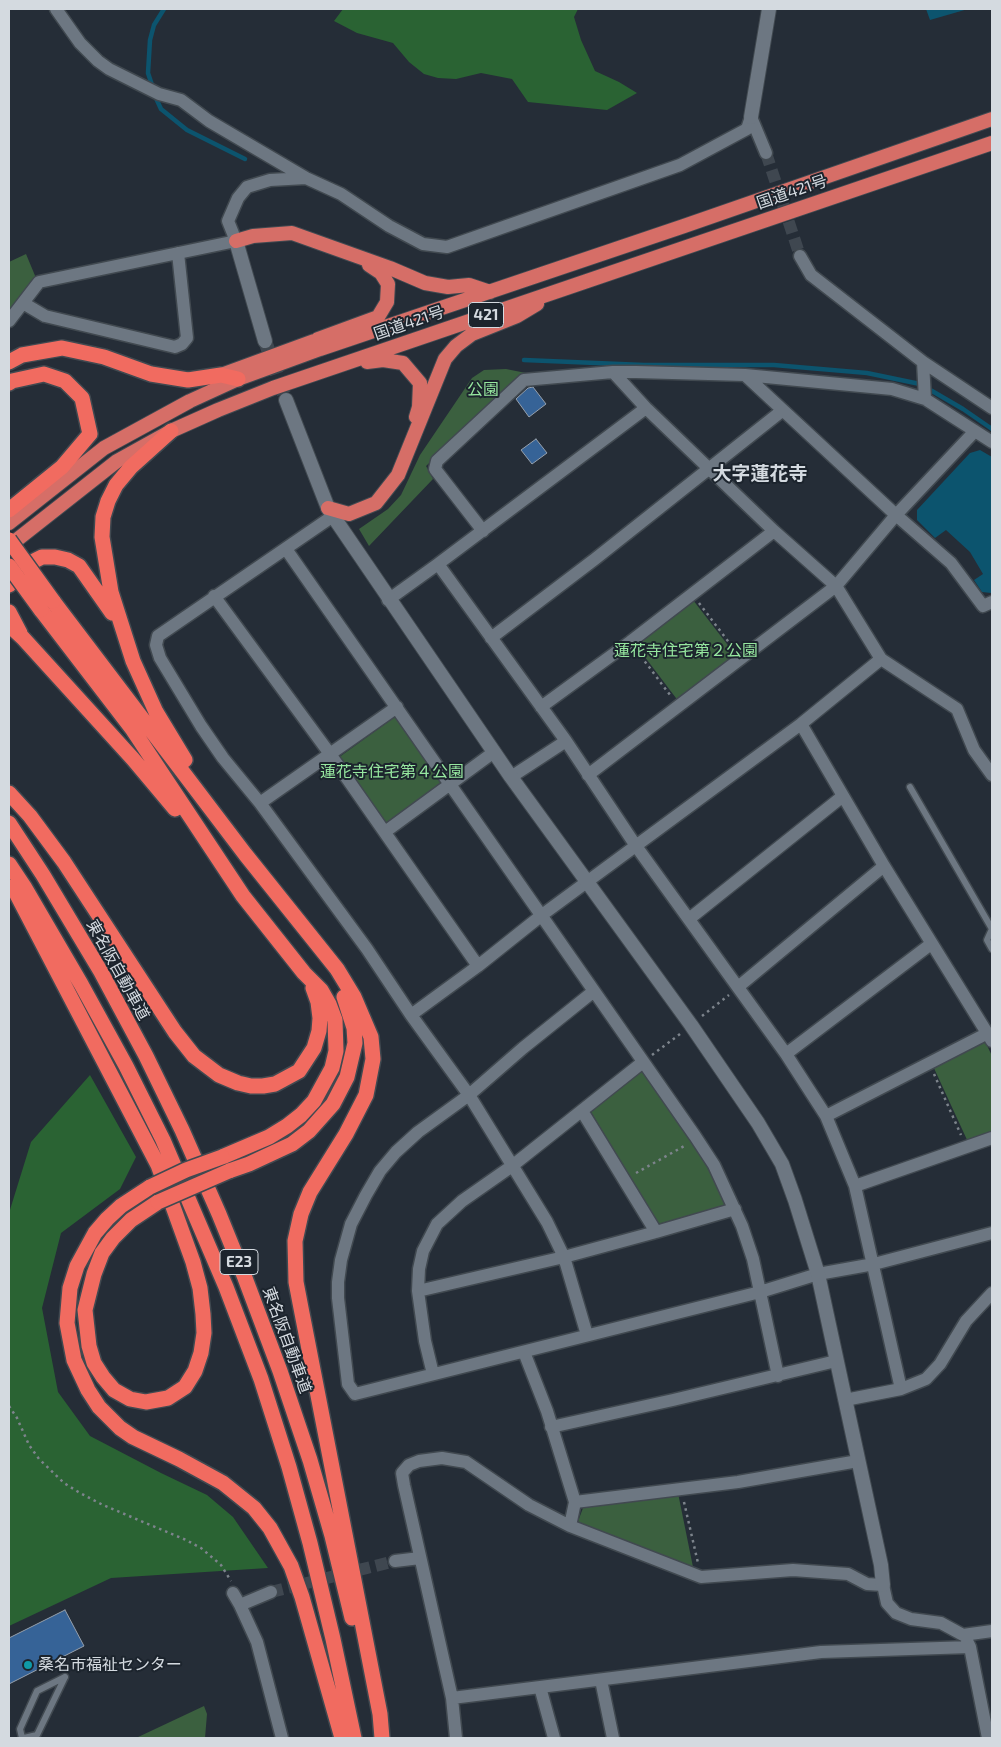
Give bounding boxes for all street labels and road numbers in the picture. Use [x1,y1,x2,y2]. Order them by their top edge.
street label: 国道421号 [754,171,830,213]
street label: 国道421号 [371,302,447,344]
road number: 421 [468,302,504,328]
street label: 東名阪自動車道 [82,916,154,1024]
road number: E23 [220,1250,258,1274]
street label: 東名阪自動車道 [259,1284,315,1396]

